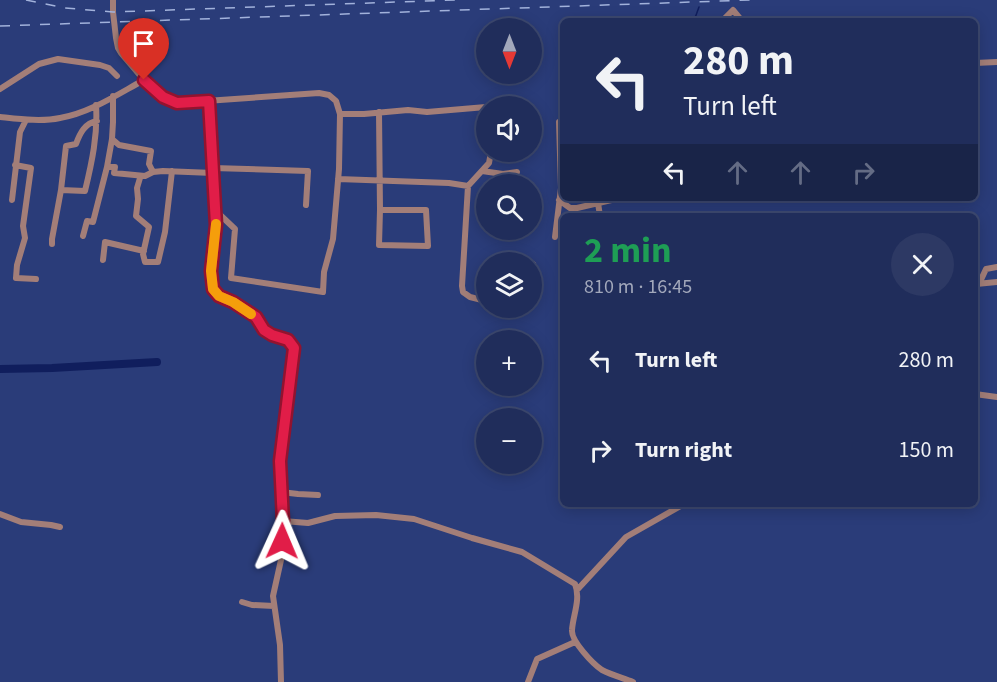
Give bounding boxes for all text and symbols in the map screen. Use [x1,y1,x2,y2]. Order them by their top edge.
pin [118,18,169,80]
north arrow [476,18,542,84]
map controls [476,18,542,474]
icon: arrive [127,27,160,60]
text: 280 m [683,31,794,91]
icon: left [584,42,662,120]
text: Turn left [683,87,777,126]
button: sound [476,96,542,162]
icon: left [658,156,691,189]
icon: ahead [721,156,754,189]
icon: ahead [784,156,817,189]
icon: right [847,156,880,189]
button: search [476,174,542,240]
text: 2 min [584,225,672,276]
button: close [891,233,954,296]
button: layers [476,252,542,318]
text: 810 m · 16:45 [584,273,692,301]
button: + [476,330,542,396]
icon: left [584,344,617,377]
text: Turn left [635,344,717,376]
text: 280 m [899,344,954,376]
button: − [476,408,542,474]
icon: right [584,434,617,467]
text: Turn right [635,434,732,466]
text: 150 m [899,434,954,466]
position arrow [250,509,314,573]

